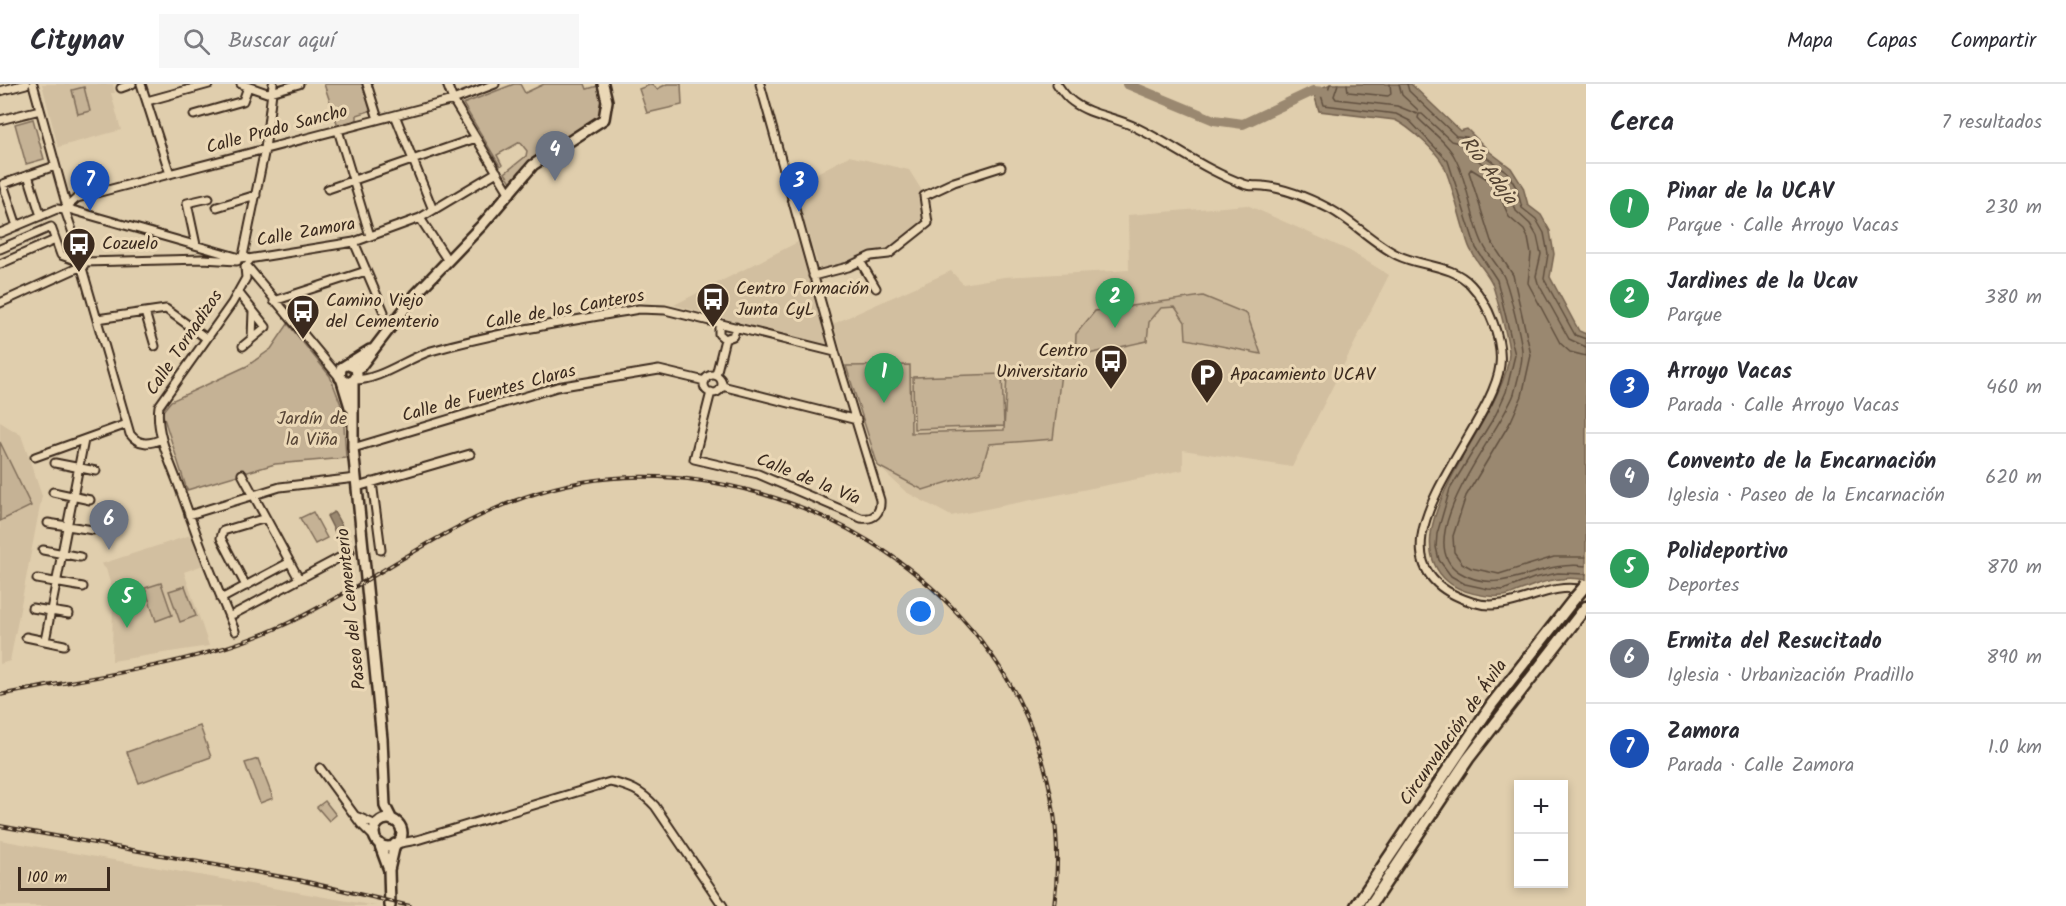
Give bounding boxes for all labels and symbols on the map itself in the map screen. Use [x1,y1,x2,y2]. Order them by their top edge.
street label: Calle Prado Sancho [203,97,351,163]
water label: Río Adaja [1451,130,1526,214]
pin: 4 [536,132,574,181]
pin: 7 [70,162,110,211]
pin: 3 [780,162,818,212]
street label: Calle Zamora [254,210,358,256]
bus stop icon: Cozuelo [61,226,97,273]
place label: Cozuelo [102,230,158,259]
place label: Centro Formación Junta CyL [736,275,869,325]
pin: 2 [1096,278,1134,328]
bus stop icon: Centro Formación Junta CyL [695,281,731,328]
street label: Calle de los Canteros [483,282,647,338]
street label: Calle Tornadizos [139,284,231,402]
place label: Camino Viejo del Cementerio [326,287,439,337]
bus stop icon: Camino Viejo del Cementerio [285,293,321,340]
place label: Centro Universitario [996,337,1088,387]
bus stop icon: Centro Universitario [1093,343,1129,390]
pin: 1 [864,354,904,403]
street label: Calle de Fuentes Claras [399,357,580,431]
parking icon: Apacamiento UCAV [1189,357,1225,404]
place label: Apacamiento UCAV [1230,361,1377,390]
park label: Jardín de la Viña [277,405,347,455]
street label: Calle de la Vía [752,446,864,514]
pin: 6 [90,500,128,550]
street label: Paseo del Cementerio [329,527,375,691]
pin: 5 [108,578,146,628]
your location [906,597,935,626]
street label: Circunvalación de Ávila [1392,654,1516,812]
scale bar [18,864,110,892]

